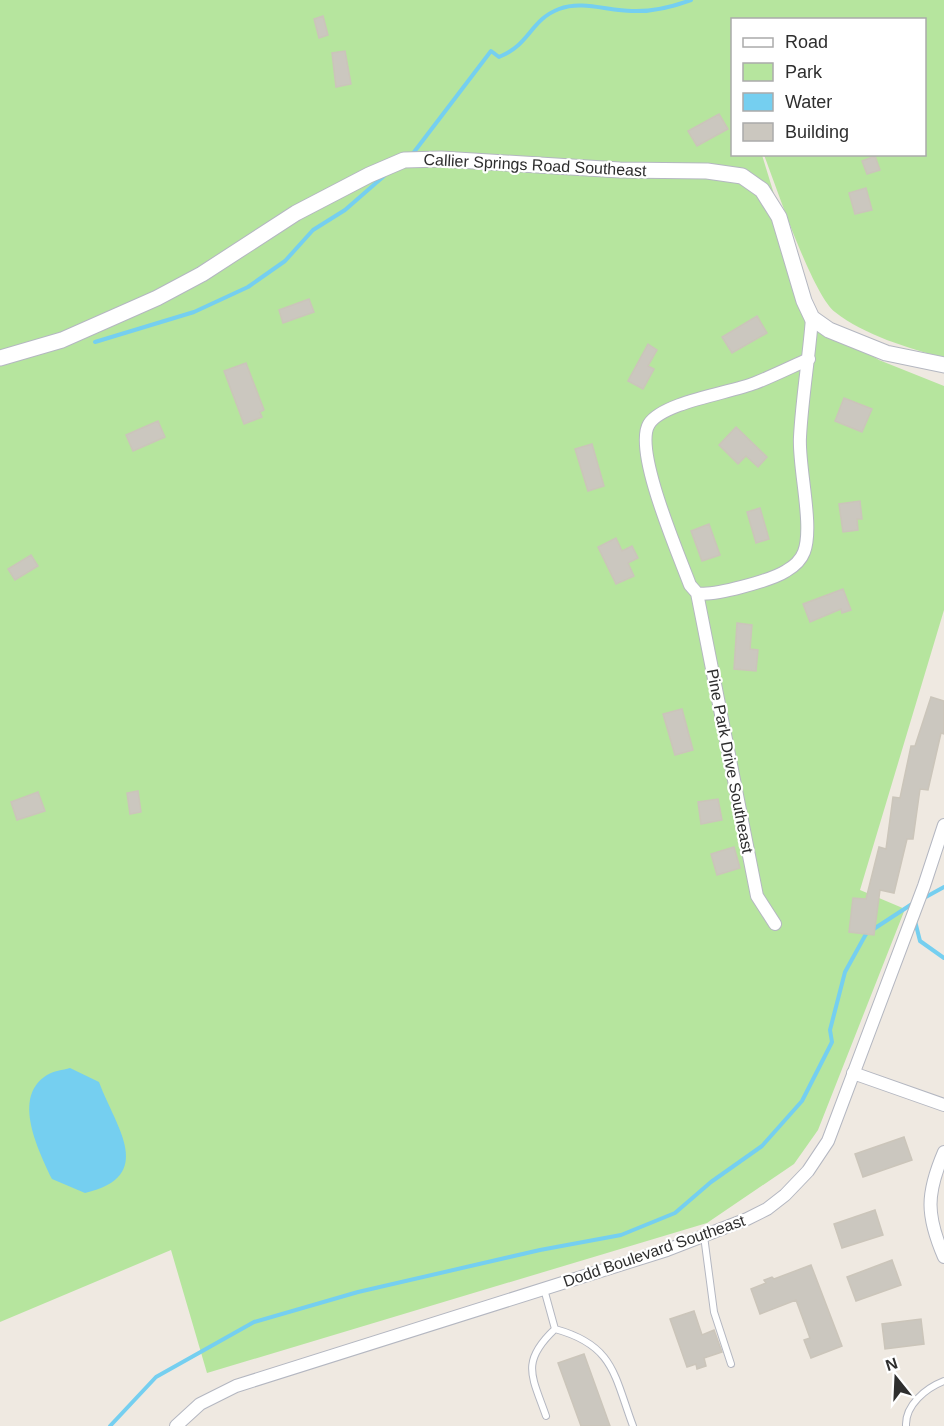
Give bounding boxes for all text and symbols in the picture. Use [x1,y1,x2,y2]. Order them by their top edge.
legend [731,18,926,156]
text: Road [785,32,828,52]
text: Park [785,62,823,82]
text: Water [785,92,832,112]
text: Building [785,122,849,142]
street label: Callier Springs Road Southeast [423,151,647,179]
street label: Pine Park Drive Southeast [704,667,756,855]
street label: Dodd Boulevard Southeast [561,1212,748,1290]
north arrow [866,1348,926,1408]
text: N [883,1354,900,1374]

